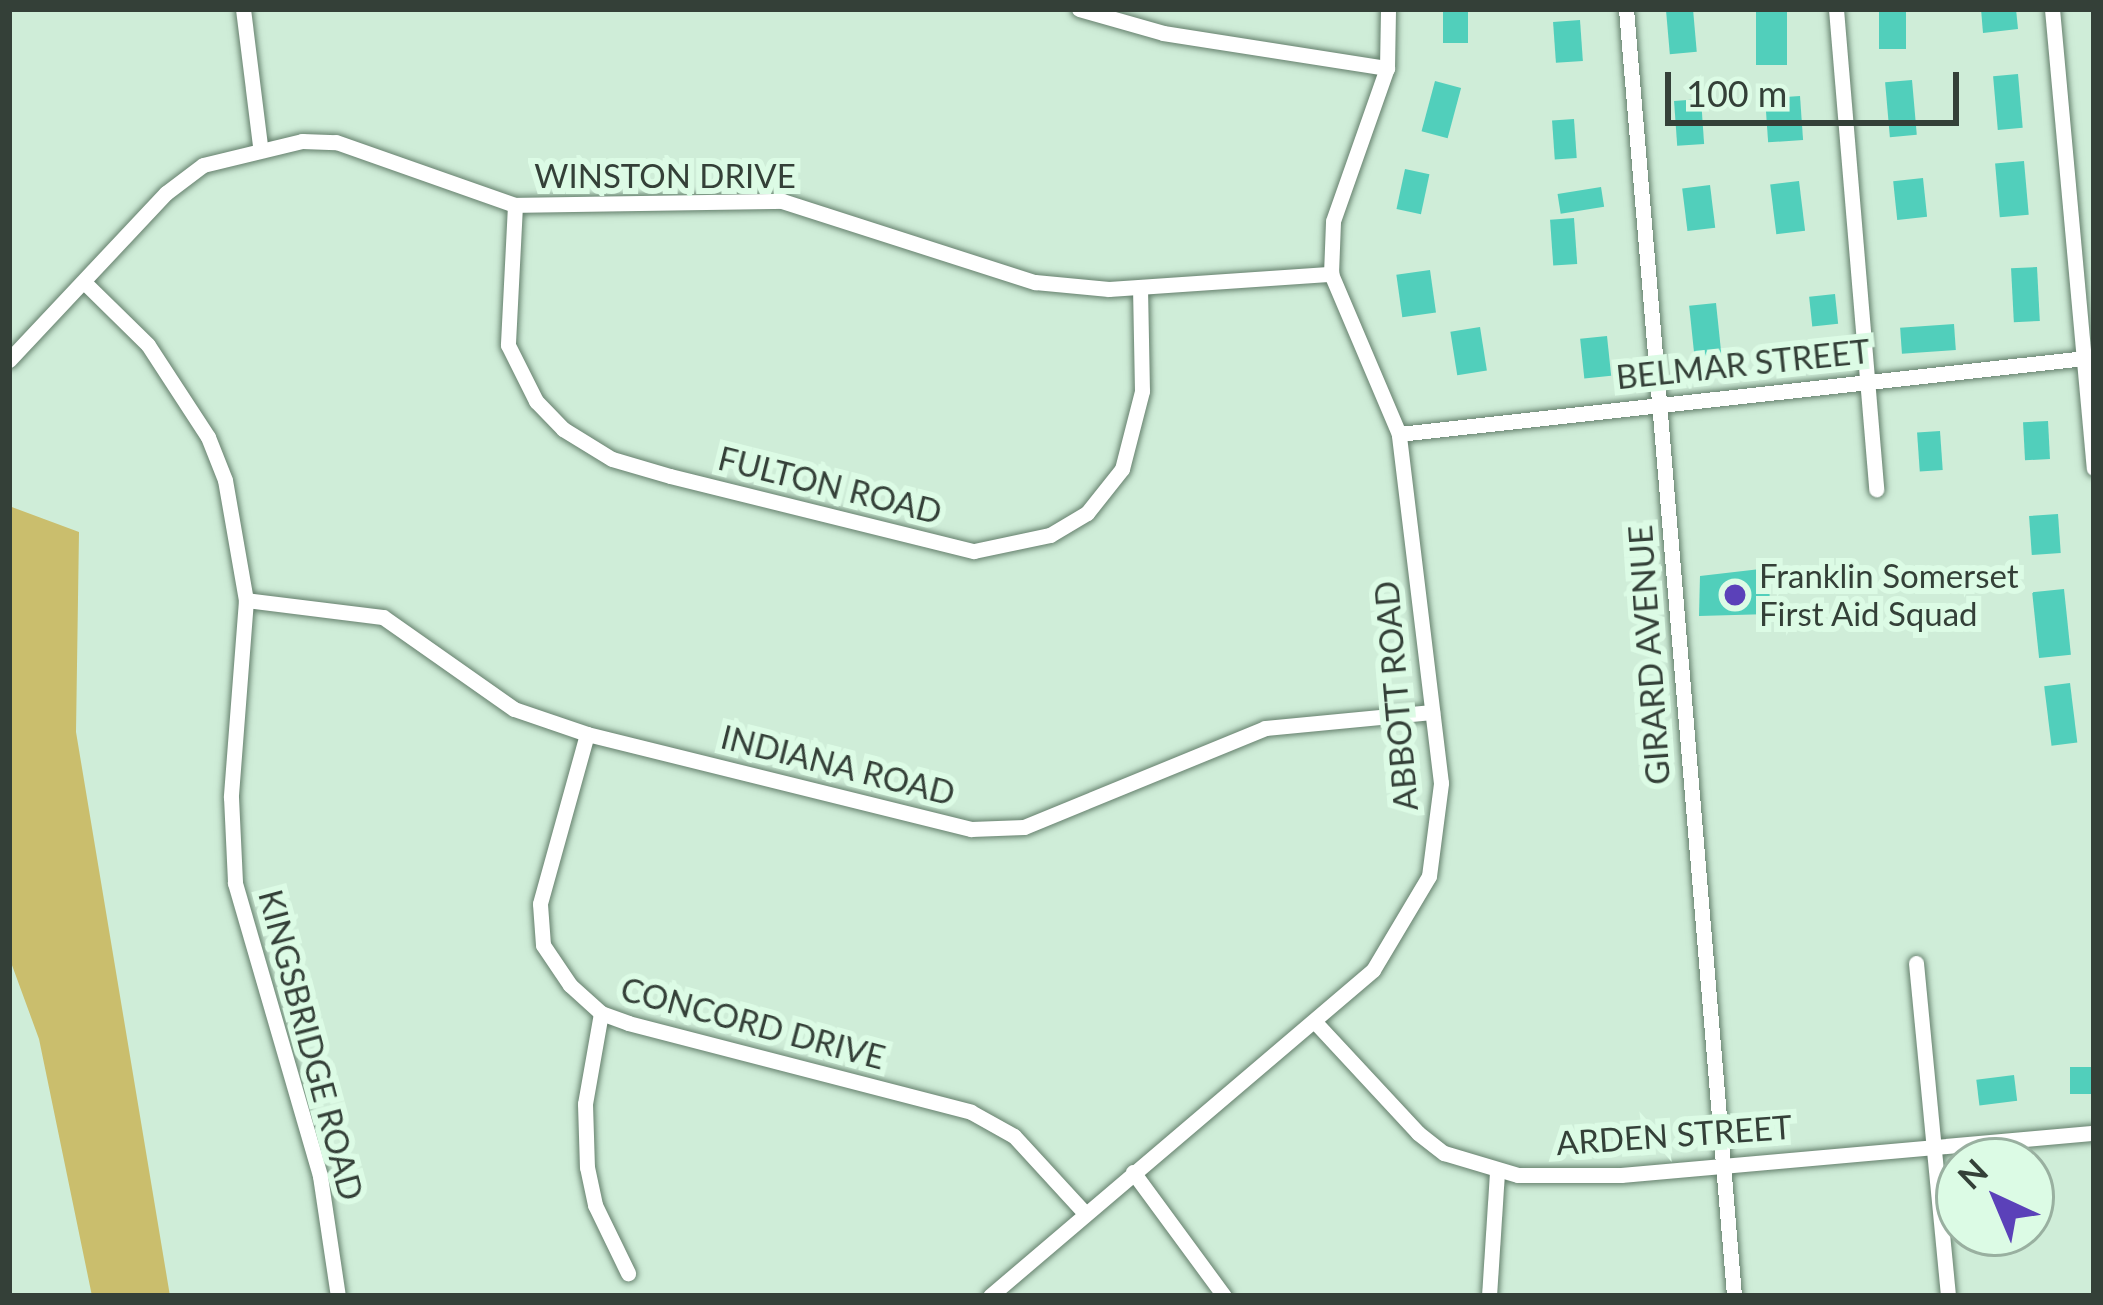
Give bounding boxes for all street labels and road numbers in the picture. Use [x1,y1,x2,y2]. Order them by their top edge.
street label: WINSTON DRIVE [534,156,796,196]
street label: BELMAR STREET [1614,331,1872,397]
street label: FULTON ROAD [714,438,946,532]
street label: GIRARD AVENUE [1620,523,1678,787]
street label: ABBOTT ROAD [1366,579,1426,813]
street label: INDIANA ROAD [716,717,960,813]
street label: KINGSBRIDGE ROAD [250,885,372,1205]
street label: CONCORD DRIVE [617,969,889,1077]
street label: ARDEN STREET [1555,1107,1793,1163]

